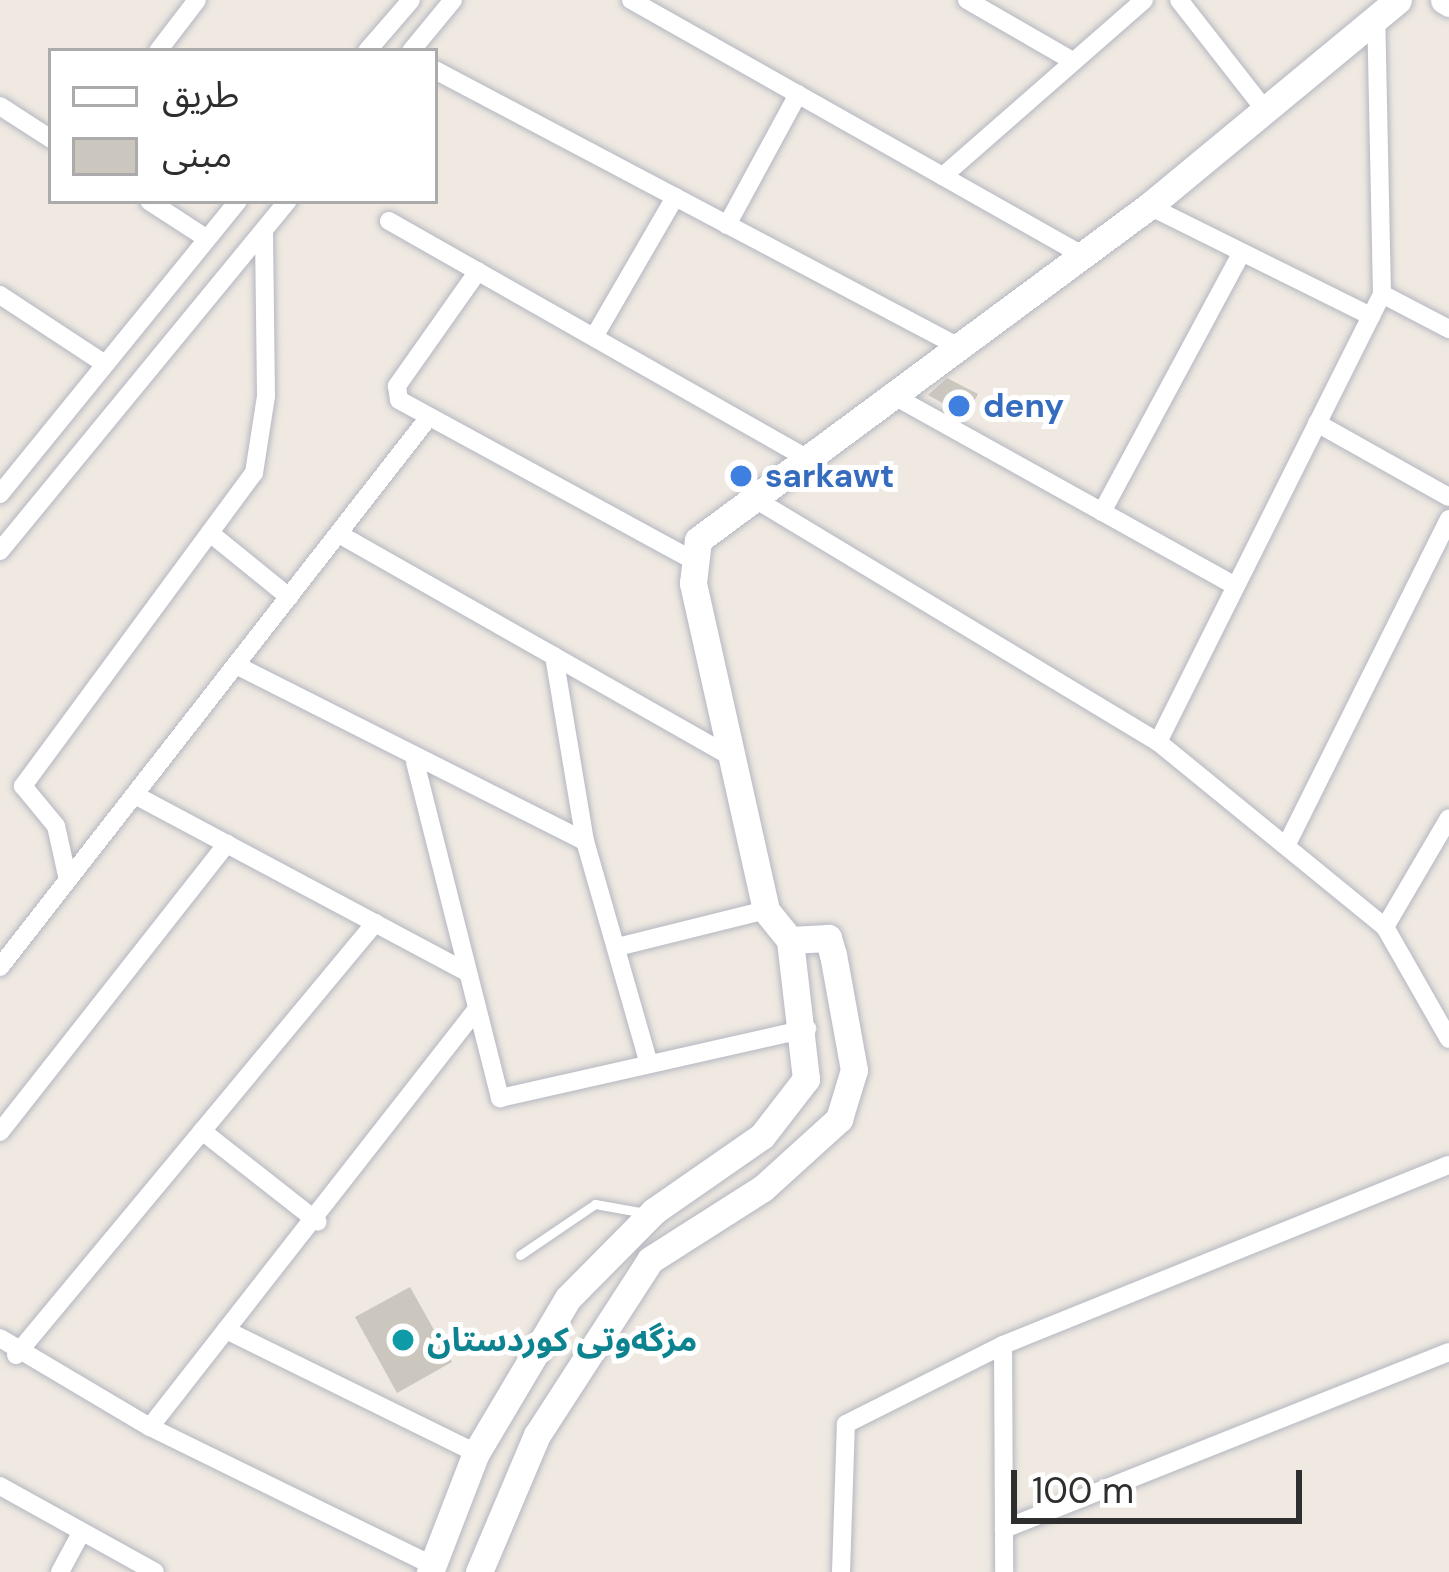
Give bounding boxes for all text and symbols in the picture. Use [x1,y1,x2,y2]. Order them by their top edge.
legend [48,48,438,204]
text: طريق [162,71,239,118]
text: مبنى [162,131,232,178]
place label: deny [983,386,1064,426]
marker: deny [946,393,972,419]
place label: sarkawt [765,456,894,496]
marker: sarkawt [728,463,754,489]
place label: مزگەوتی کوردستان [427,1320,697,1360]
marker: مزگەوتی کوردستان [390,1327,416,1353]
scale bar [1017,1446,1308,1520]
text: 100 m [1032,1467,1134,1514]

